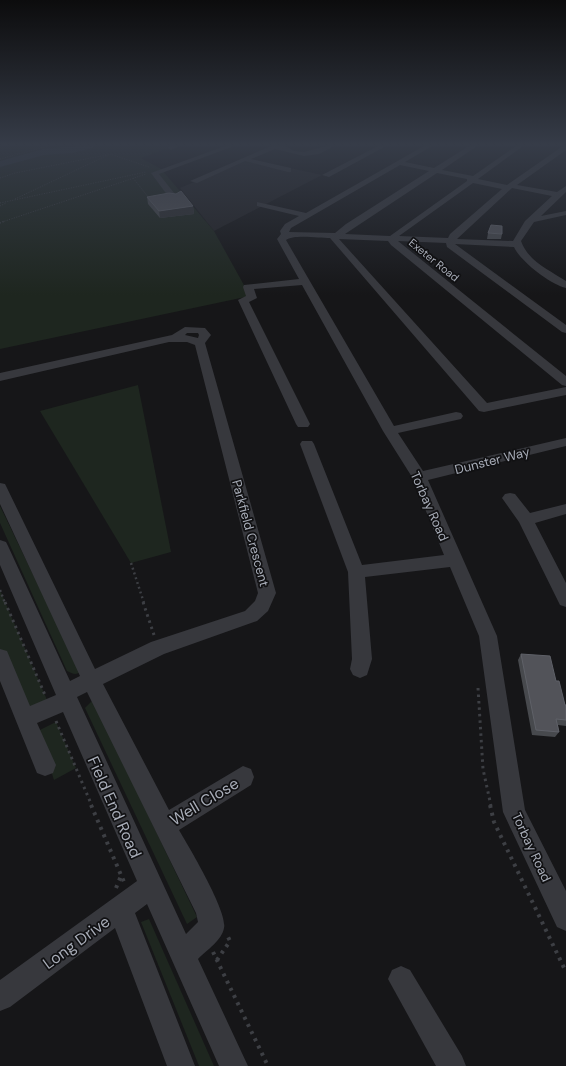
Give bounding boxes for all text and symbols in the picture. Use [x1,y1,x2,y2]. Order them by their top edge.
street label: Exeter Road [406,236,462,285]
street label: Dunster Way [453,443,531,478]
street label: Torbay Road [407,469,452,544]
street label: Parkfield Crescent [228,478,273,588]
street label: Field End Road [83,753,146,861]
street label: Well Close [166,773,243,830]
street label: Torbay Road [508,810,555,885]
street label: Long Drive [39,911,114,974]

